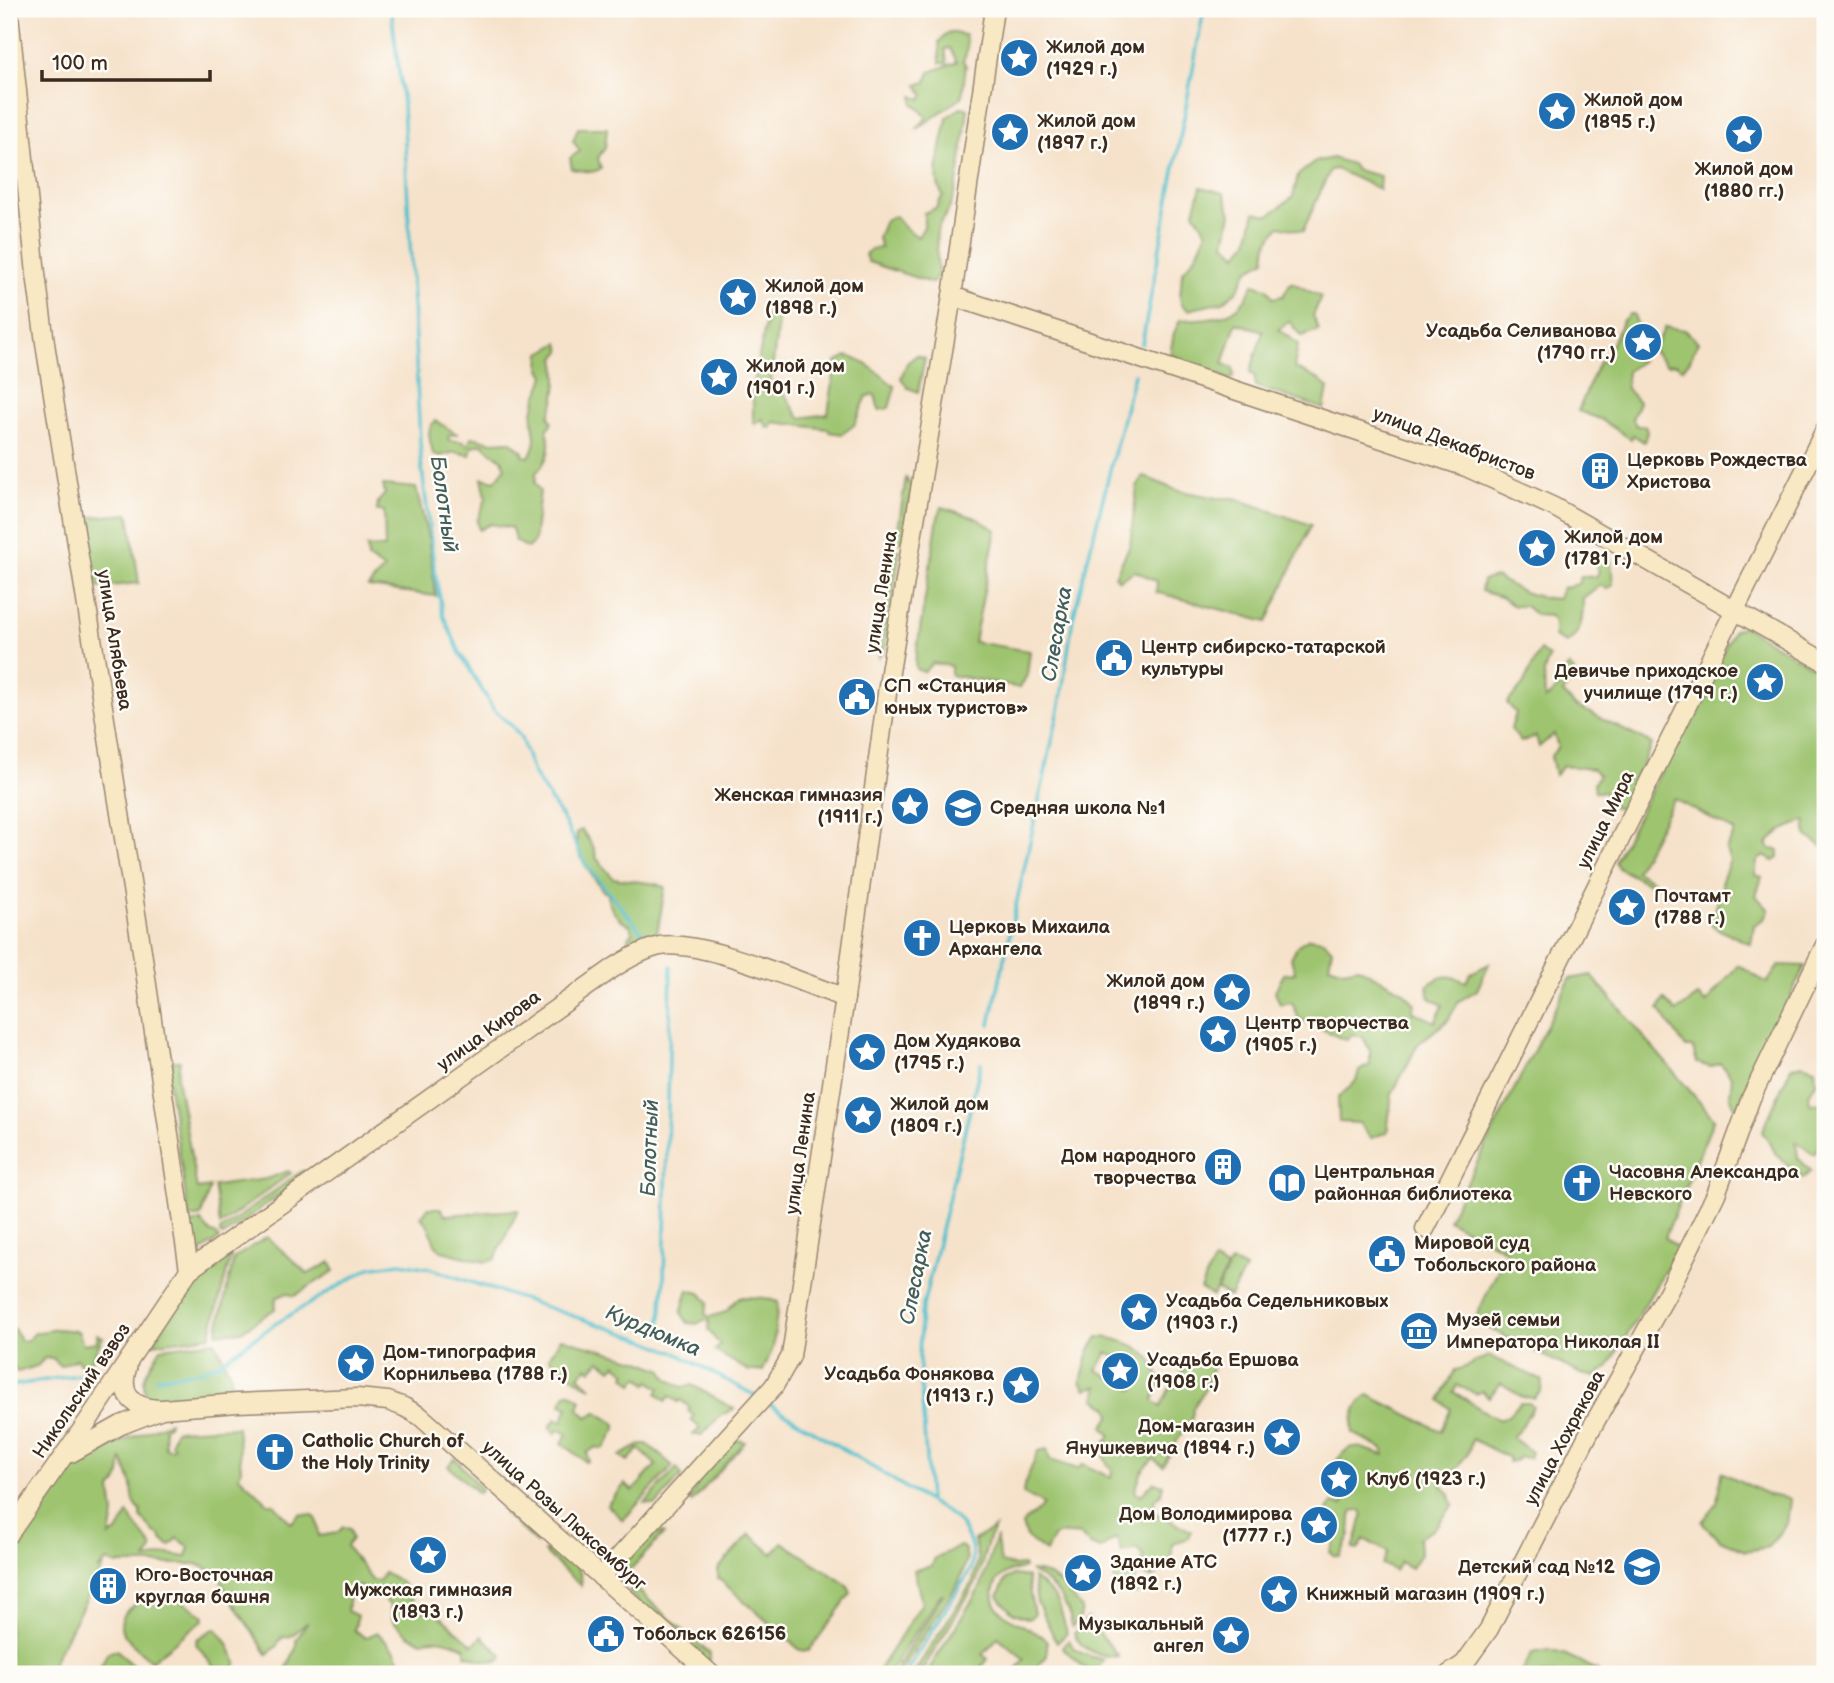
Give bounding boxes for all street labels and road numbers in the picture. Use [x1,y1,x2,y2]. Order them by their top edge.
street label: улица Декабристов [1370,402,1539,486]
street label: улица Ленина [861,529,903,655]
street label: улица Алябьева [92,568,136,712]
street label: улица Мира [1572,767,1640,873]
street label: улица Кирова [433,986,545,1076]
street label: улица Ленина [781,1090,821,1216]
street label: Никольский взвоз [28,1319,136,1463]
street label: улица Хохрякова [1520,1367,1610,1509]
street label: улица Розы Люксембург [477,1436,651,1596]

